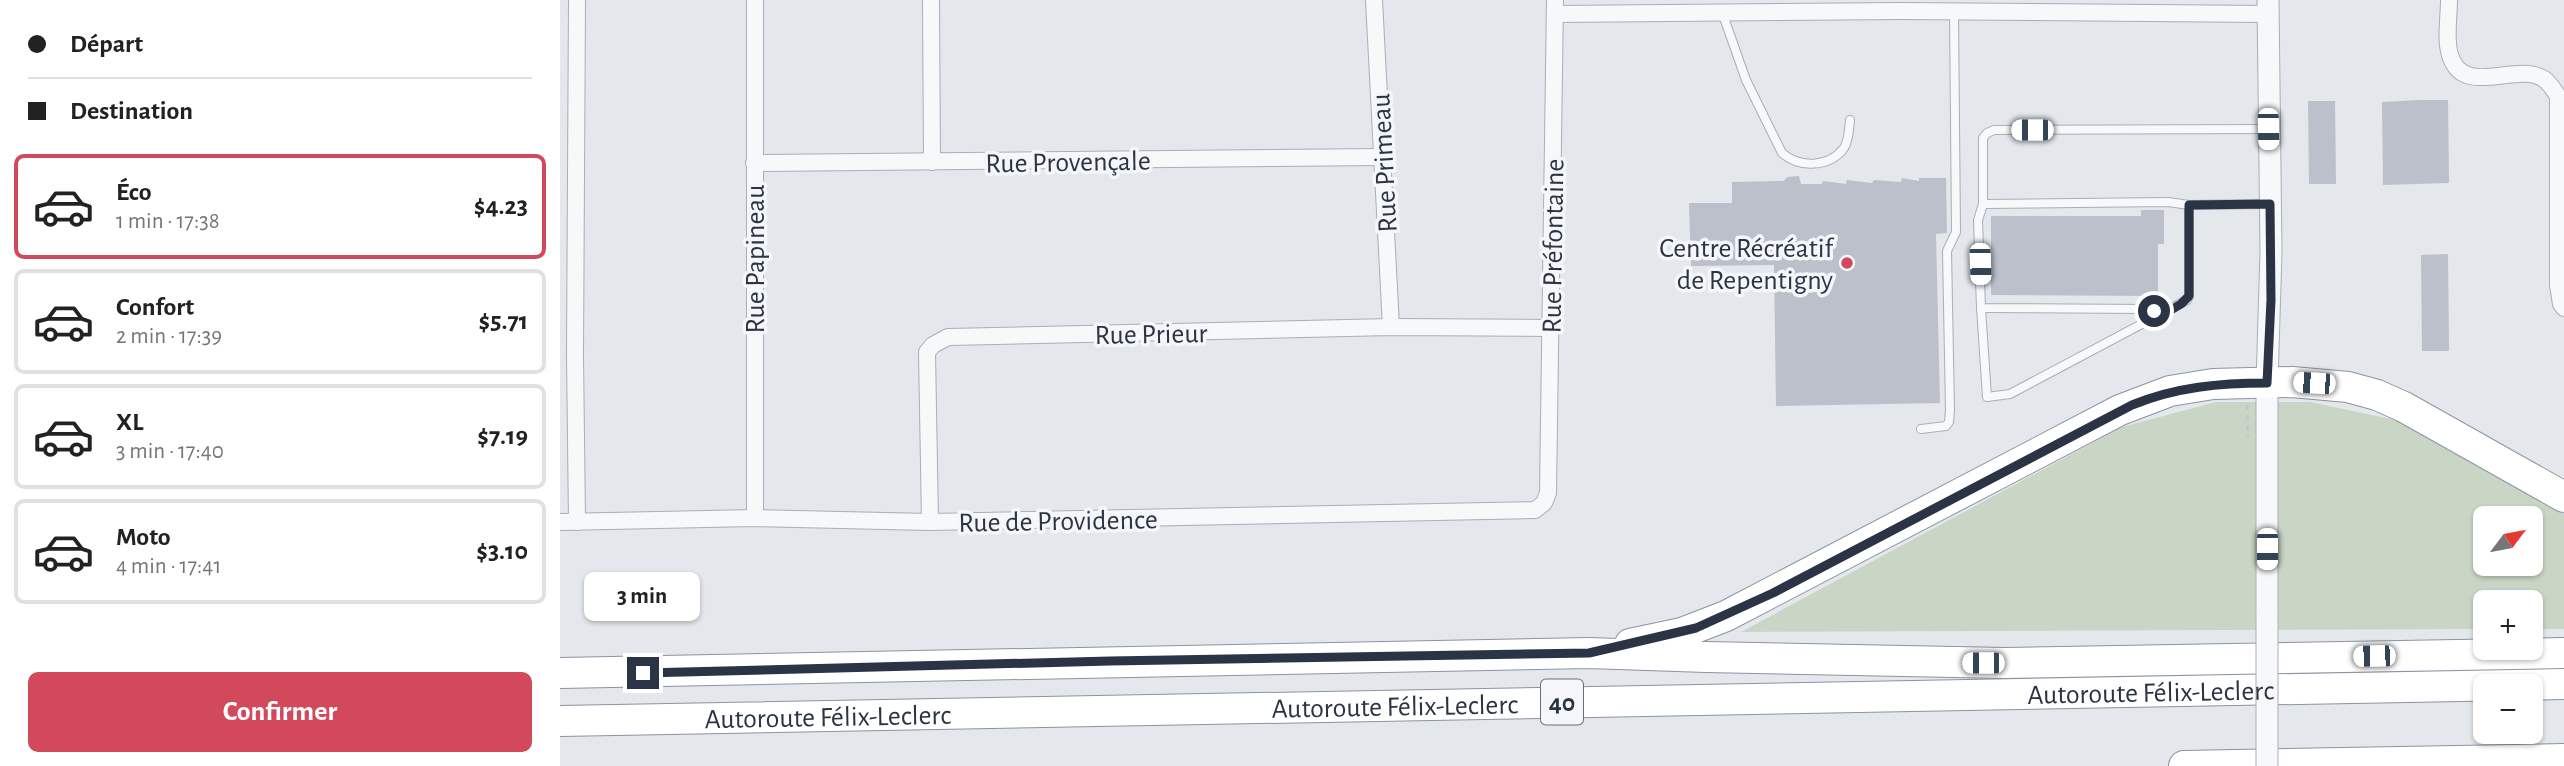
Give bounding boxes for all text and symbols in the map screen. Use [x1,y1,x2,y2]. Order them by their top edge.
text: Départ [70,31,143,57]
street label: Rue Primeau [1367,93,1403,233]
text: Destination [70,98,193,124]
car [2258,108,2279,150]
car [2012,120,2054,141]
street label: Rue Provençale [985,148,1151,178]
street label: Rue Préfontaine [1538,158,1570,334]
icon: car [32,175,95,238]
text: Éco [116,179,152,205]
street label: Rue Papineau [742,184,770,334]
text: $4.23 [474,193,528,219]
text: 1 min · 17:38 [116,210,220,233]
place label: Centre Récréatif de Repentigny [1659,235,1835,295]
car [1969,243,1992,285]
marker: Centre Récréatif de Repentigny [1839,255,1855,271]
icon: car [32,290,95,353]
text: Confort [116,294,194,320]
route start [2138,295,2170,327]
text: $5.71 [479,308,528,334]
street label: Rue Prieur [1094,320,1208,350]
text: 2 min · 17:39 [116,325,222,348]
car [2293,371,2336,395]
icon: car [32,405,95,468]
text: XL [116,409,143,435]
text: $7.19 [477,423,528,449]
text: 3 min · 17:40 [116,440,224,463]
street label: Rue de Providence [958,506,1158,538]
north arrow [2473,506,2543,576]
map controls [2473,506,2543,744]
icon: car [32,520,95,583]
text: Moto [116,524,171,550]
car [2257,528,2278,570]
text: $3.10 [476,538,528,564]
text: 4 min · 17:41 [116,555,221,578]
callout: 3 min [585,572,701,620]
text: 3 min [617,585,667,608]
button: + [2473,590,2543,660]
car [2353,645,2396,667]
car [1963,653,2005,674]
route end [627,657,659,689]
button: Confirmer [28,672,532,752]
button: − [2473,674,2543,744]
street label: Autoroute Félix-Leclerc [2027,677,2275,710]
road number: 40 [1541,680,1583,724]
street label: Autoroute Félix-Leclerc [1271,691,1519,724]
street label: Autoroute Félix-Leclerc [704,702,952,734]

